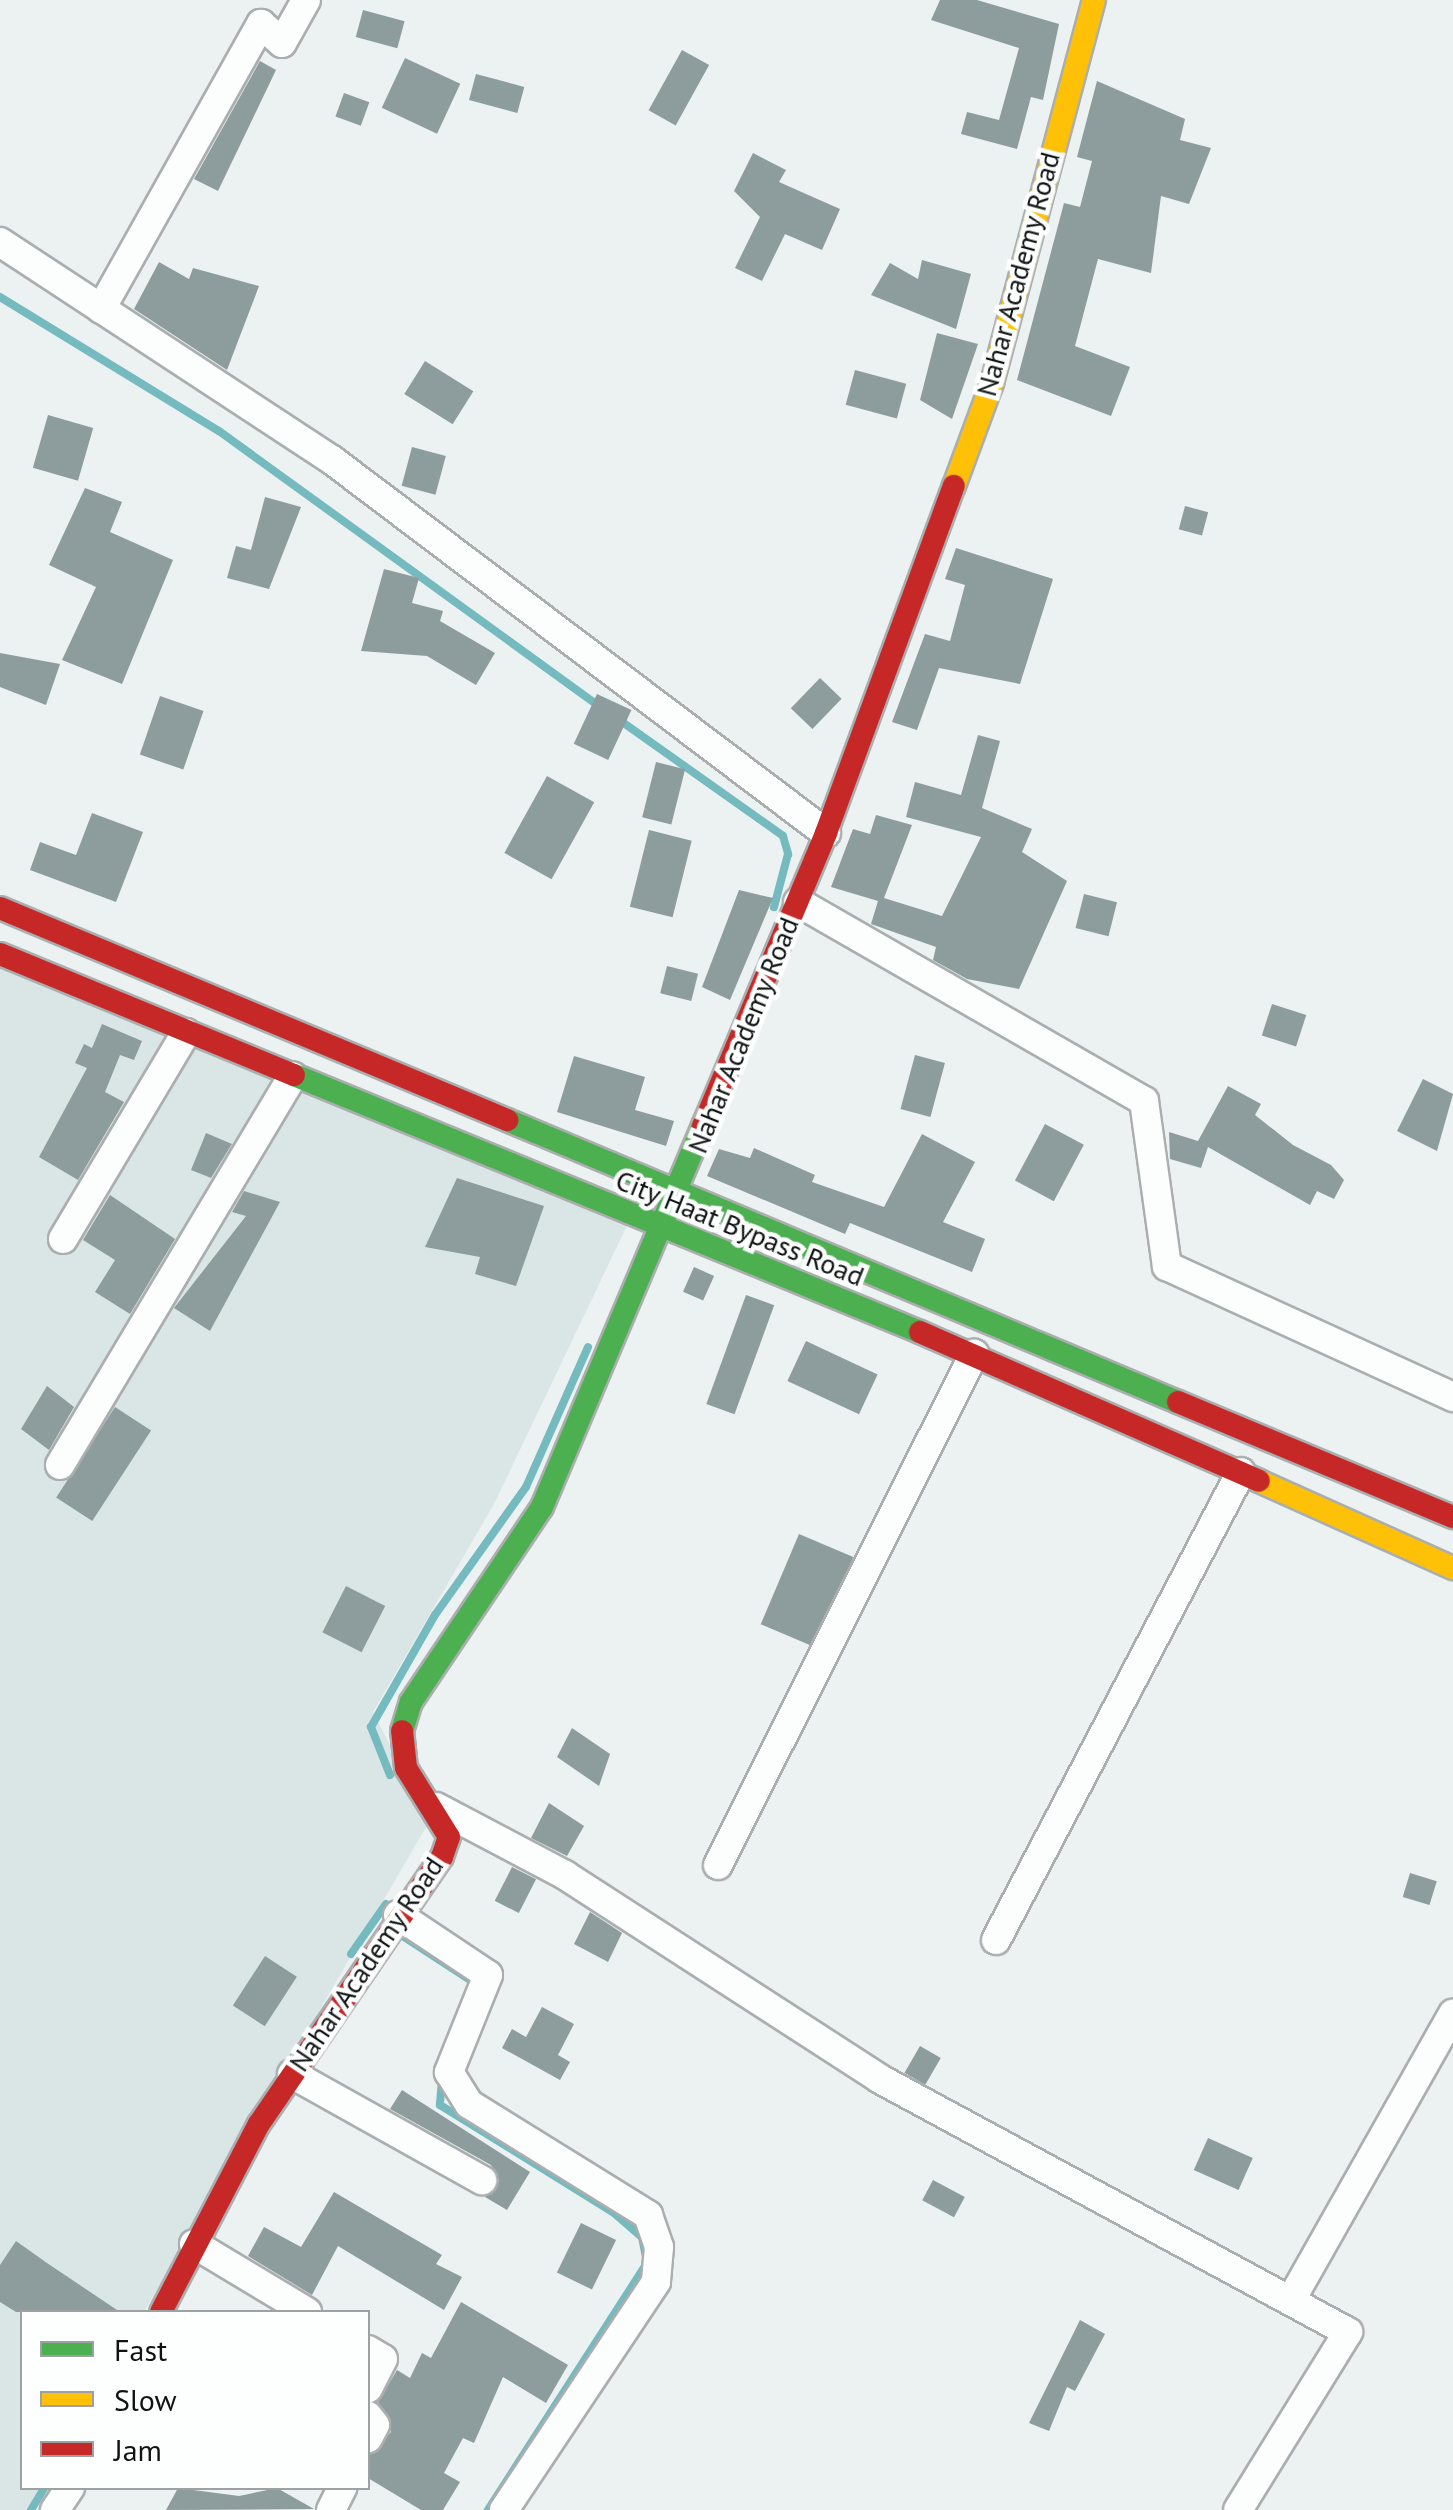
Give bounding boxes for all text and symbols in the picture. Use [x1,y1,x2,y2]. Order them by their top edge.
street label: Nahar Academy Road [969,147,1067,401]
street label: Nahar Academy Road [680,911,806,1159]
street label: City Haat Bypass Road [610,1163,870,1293]
street label: Nahar Academy Road [281,1850,451,2078]
legend [20,2310,370,2490]
text: Fast [114,2330,167,2369]
text: Slow [114,2380,177,2419]
text: Jam [114,2430,162,2469]

